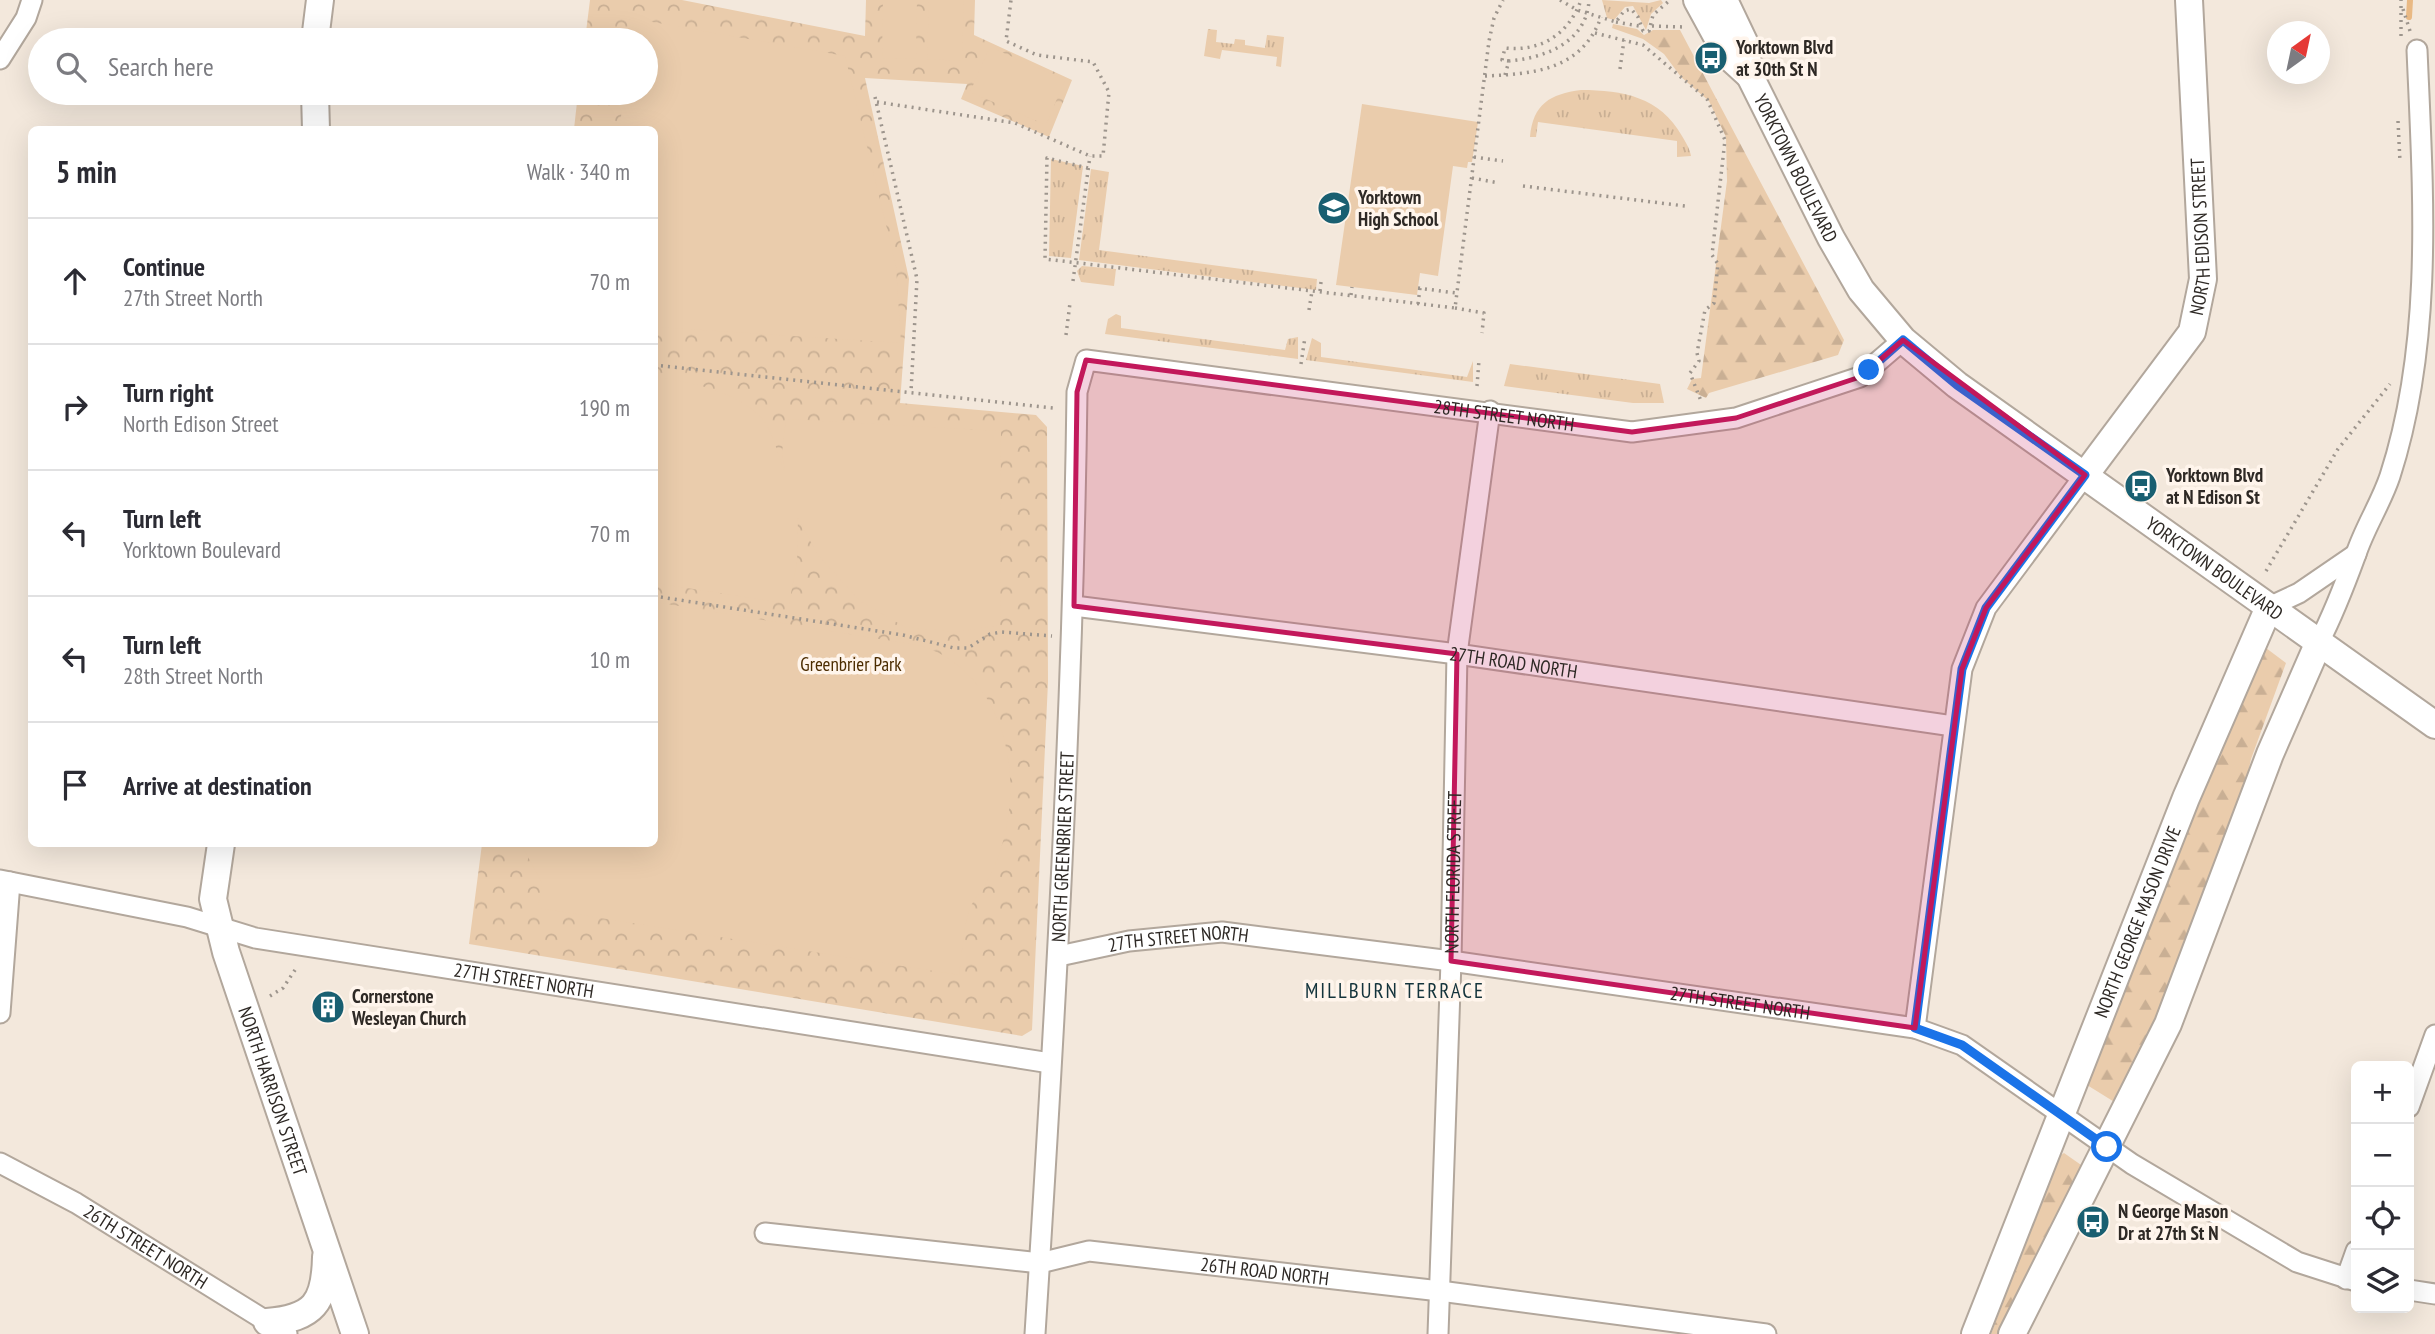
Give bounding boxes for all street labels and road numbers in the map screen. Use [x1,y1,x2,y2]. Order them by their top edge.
street label: YORKTOWN BOULEVARD [1749,90,1843,246]
street label: NORTH EDISON STREET [2184,157,2215,317]
street label: 28TH STREET NORTH [1432,394,1576,436]
street label: YORKTOWN BOULEVARD [2141,511,2288,625]
street label: 27TH ROAD NORTH [1448,641,1579,683]
street label: NORTH GREENBRIER STREET [1046,750,1079,943]
street label: NORTH FLORIDA STREET [1439,790,1466,954]
street label: NORTH GEORGE MASON DRIVE [2089,822,2186,1021]
street label: 27TH STREET NORTH [1106,920,1250,957]
street label: 27TH STREET NORTH [452,957,596,1003]
street label: 27TH STREET NORTH [1668,981,1812,1025]
street label: NORTH HARRISON STREET [233,1003,313,1179]
street label: 26TH STREET NORTH [79,1199,212,1294]
street label: 26TH ROAD NORTH [1199,1252,1330,1290]

